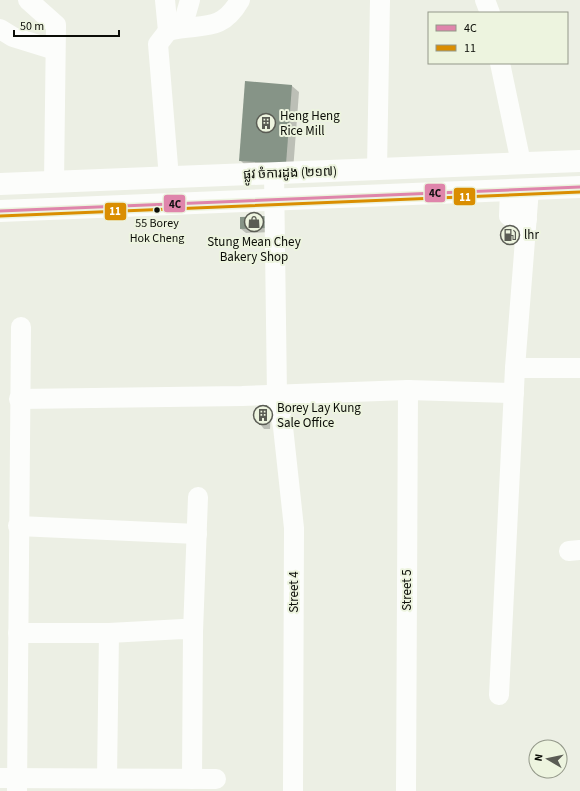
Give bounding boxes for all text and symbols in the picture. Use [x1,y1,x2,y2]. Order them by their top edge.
scale bar [14,12,119,38]
legend [428,12,568,64]
text: 50 m [20,18,44,35]
text: 4C [464,20,477,37]
text: 11 [464,40,476,57]
place label: Heng Heng Rice Mill [280,107,340,140]
building icon: Heng Heng Rice Mill [255,112,277,134]
street label: ផ្លូវ ចំការដូង (២១៧) [243,162,337,185]
line badge: 4C [424,183,446,203]
text: 4C [429,186,442,201]
line badge: 11 [453,187,476,206]
text: 11 [459,190,471,205]
line badge: 4C [163,194,186,213]
text: 4C [169,197,182,212]
line badge: 11 [104,202,127,221]
text: 11 [109,204,121,219]
marker: 55 Borey Hok Cheng [152,205,162,215]
shop icon: Stung Mean Chey Bakery Shop [243,211,265,233]
place label: 55 Borey Hok Cheng [130,215,184,247]
fuel station icon: lhr [499,224,521,246]
place label: lhr [524,226,539,244]
place label: Stung Mean Chey Bakery Shop [207,233,301,266]
place label: Borey Lay Kung Sale Office [277,399,361,432]
building icon: Borey Lay Kung Sale Office [252,404,274,426]
street label: Street 5 [398,569,416,611]
street label: Street 4 [285,571,303,613]
north arrow [528,739,568,779]
text: N [531,753,547,762]

